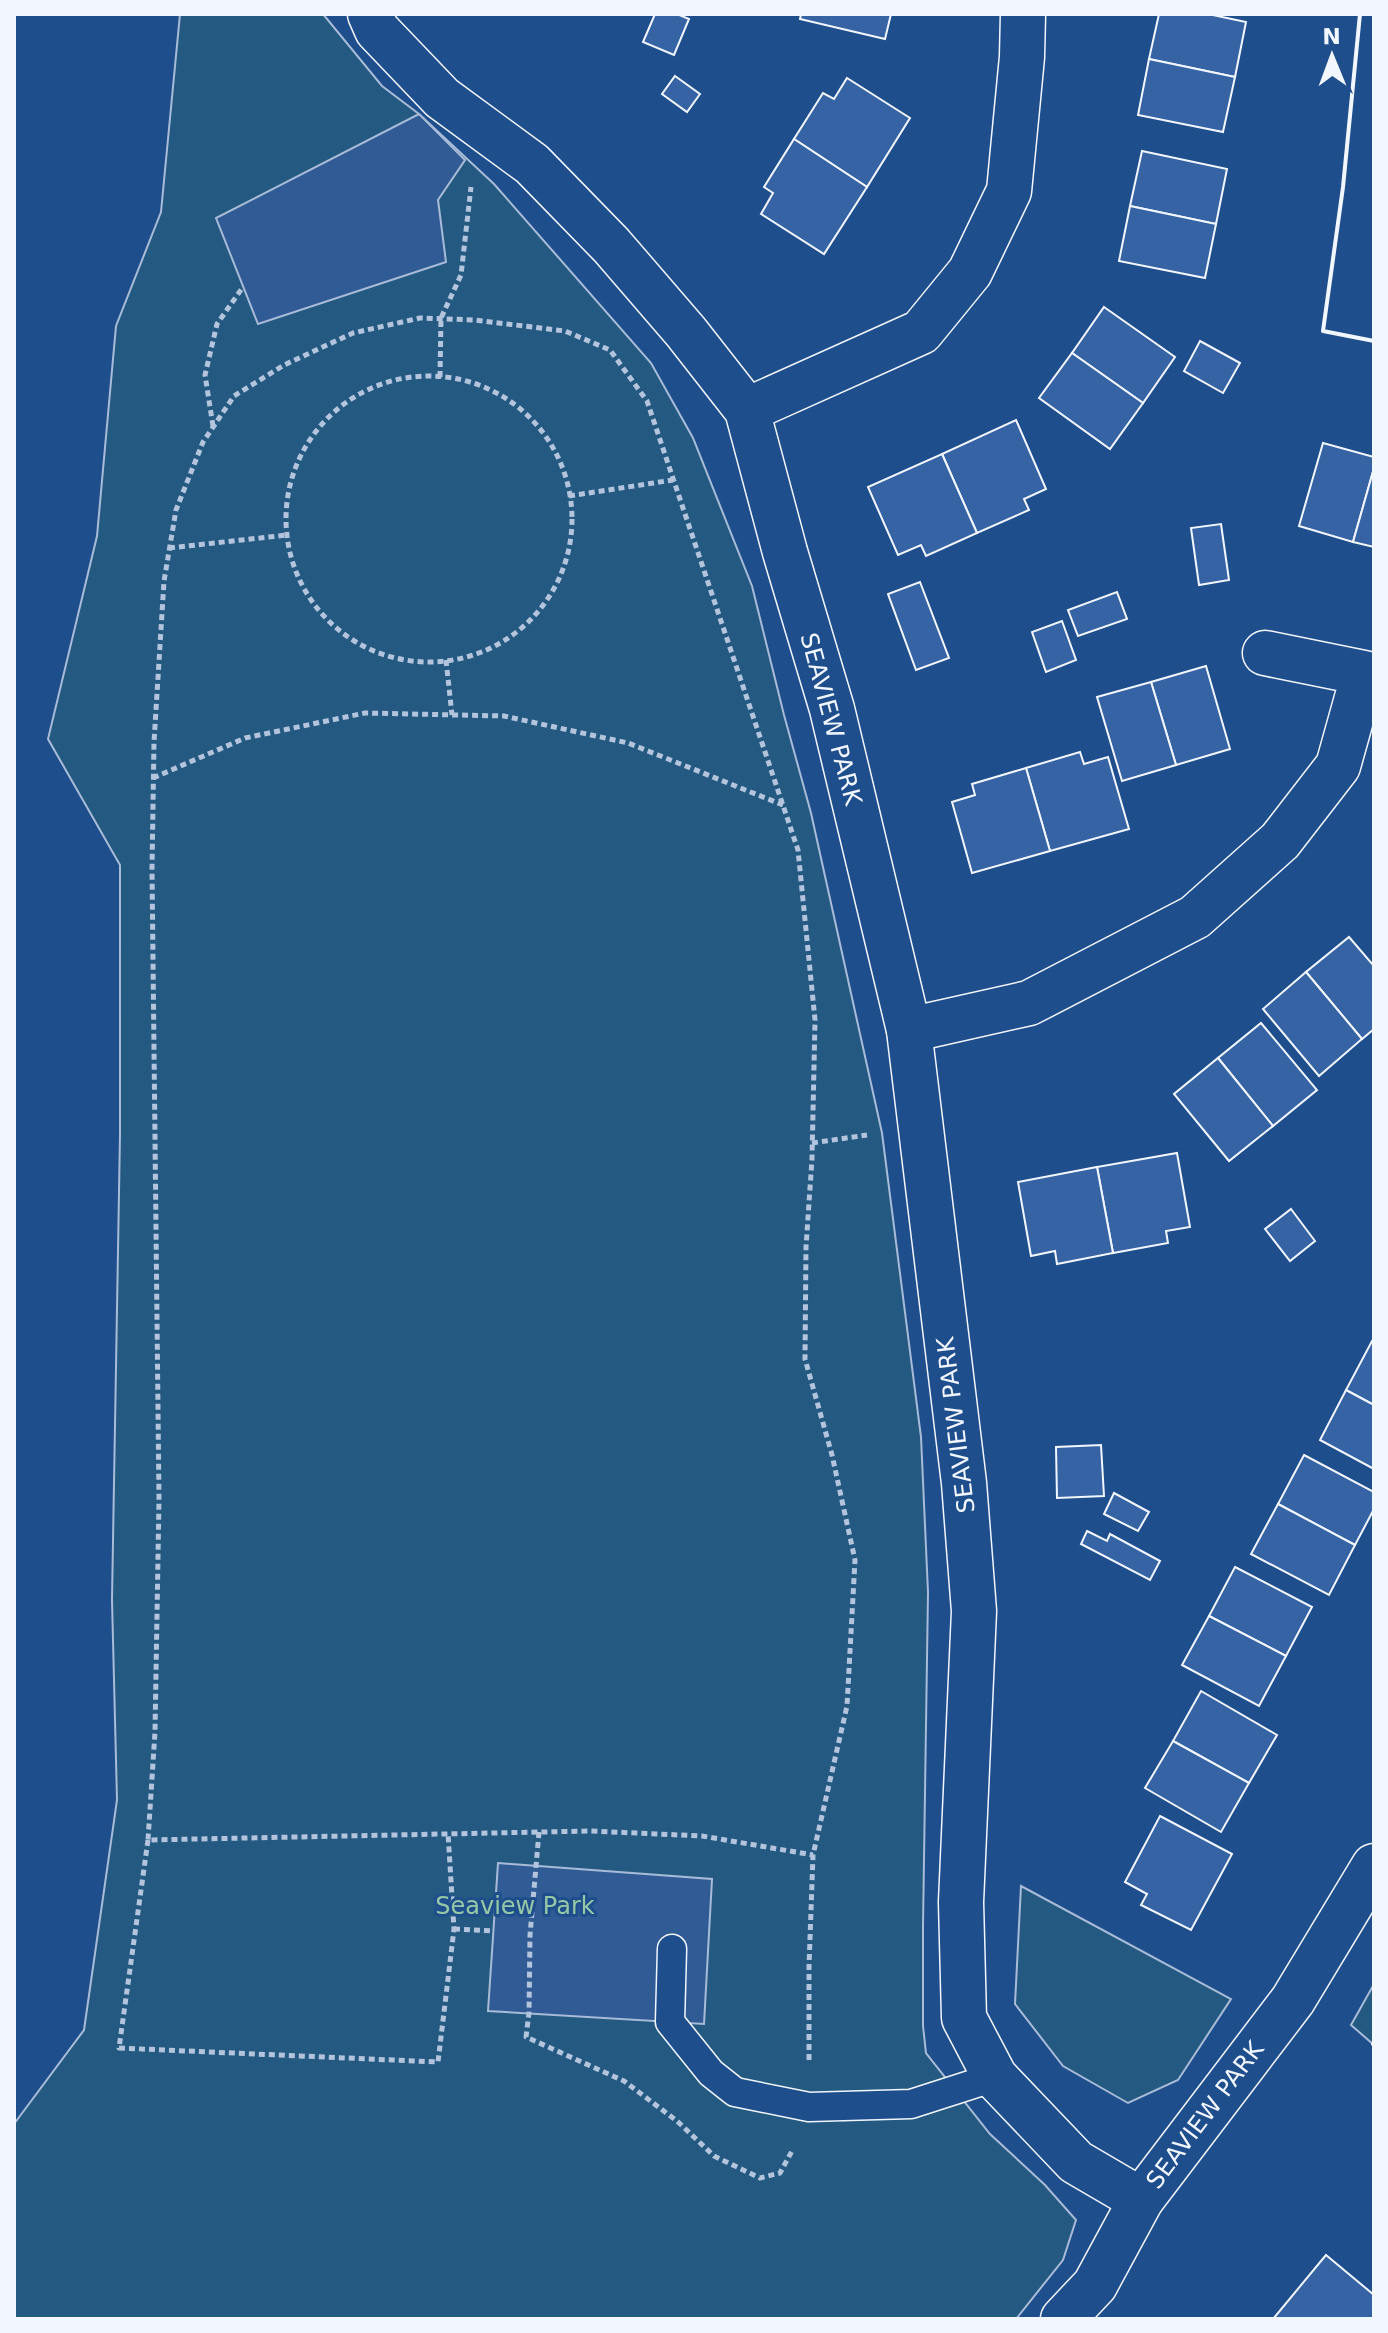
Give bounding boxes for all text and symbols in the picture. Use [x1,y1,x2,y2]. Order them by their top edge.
north arrow [1292,16,1372,96]
text: N [1322,24,1341,49]
street label: SEAVIEW PARK [795,630,868,809]
street label: SEAVIEW PARK [931,1334,981,1515]
park label: Seaview Park [435,1892,595,1920]
street label: SEAVIEW PARK [1141,2035,1270,2194]

